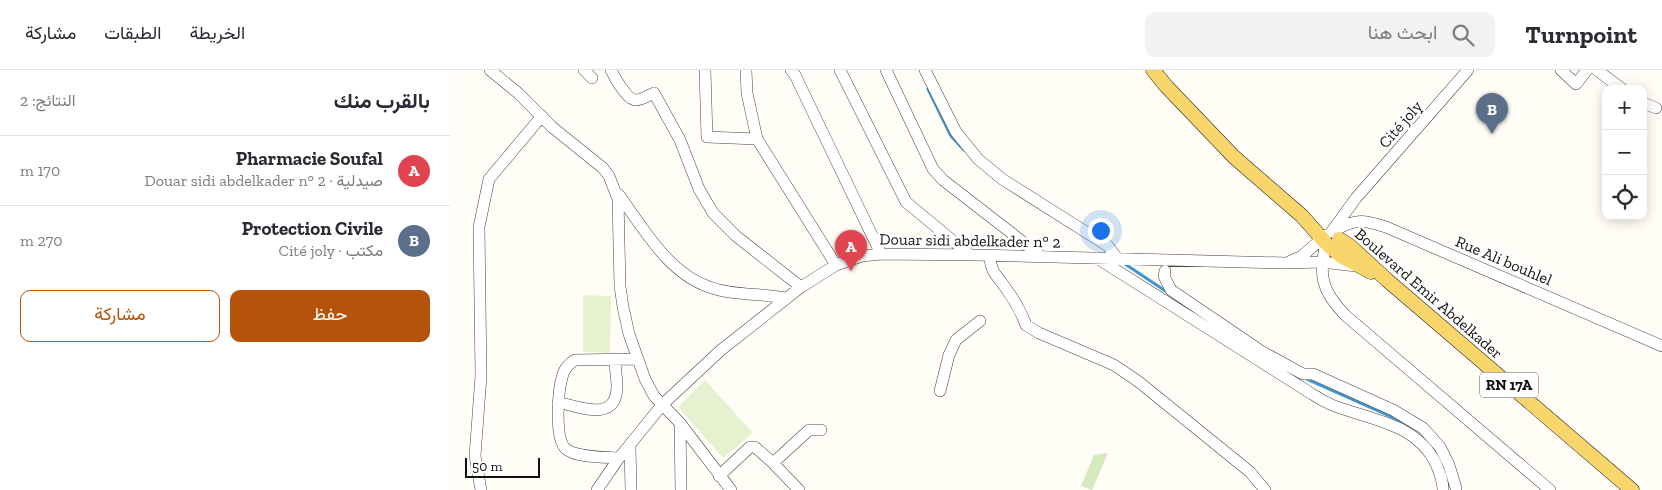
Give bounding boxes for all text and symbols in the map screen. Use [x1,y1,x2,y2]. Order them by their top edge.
search box [1145,12,1495,57]
text: Turnpoint [1525,20,1637,49]
text: ابحث هنا [1368,21,1437,44]
icon: search [1449,21,1477,49]
text: مشاركة [25,22,76,44]
text: الطبقات [104,22,161,44]
text: الخريطة [189,22,245,44]
map controls [1602,85,1647,220]
button: + [1602,85,1647,130]
text: بالقرب منك [334,88,430,113]
text: النتائج: 2 [20,91,75,110]
pin: B [1476,93,1508,134]
street label: Cité joly [1375,96,1427,152]
button: − [1602,130,1647,175]
text: Pharmacie Soufal [236,147,383,170]
text: 170 m [20,161,60,180]
text: A [409,161,420,180]
text: صيدلية · Douar sidi abdelkader n° 2 [144,171,383,190]
button: locate [1602,175,1647,220]
text: Protection Civile [242,217,383,240]
your location [1088,218,1114,244]
street label: Boulevard Emir Abdelkader [1351,224,1507,363]
street label: Douar sidi abdelkader n° 2 [879,229,1061,252]
pin: A [835,230,867,271]
text: 270 m [20,231,62,250]
text: B [409,231,419,250]
street label: Rue Ali bouhlel [1453,232,1555,289]
text: مكتب · Cité joly [279,241,383,260]
button: مشاركة [20,290,220,342]
button: حفظ [230,290,430,342]
road number: RN 17A [1480,372,1538,398]
scale bar [465,455,540,478]
text: 50 m [472,458,503,475]

